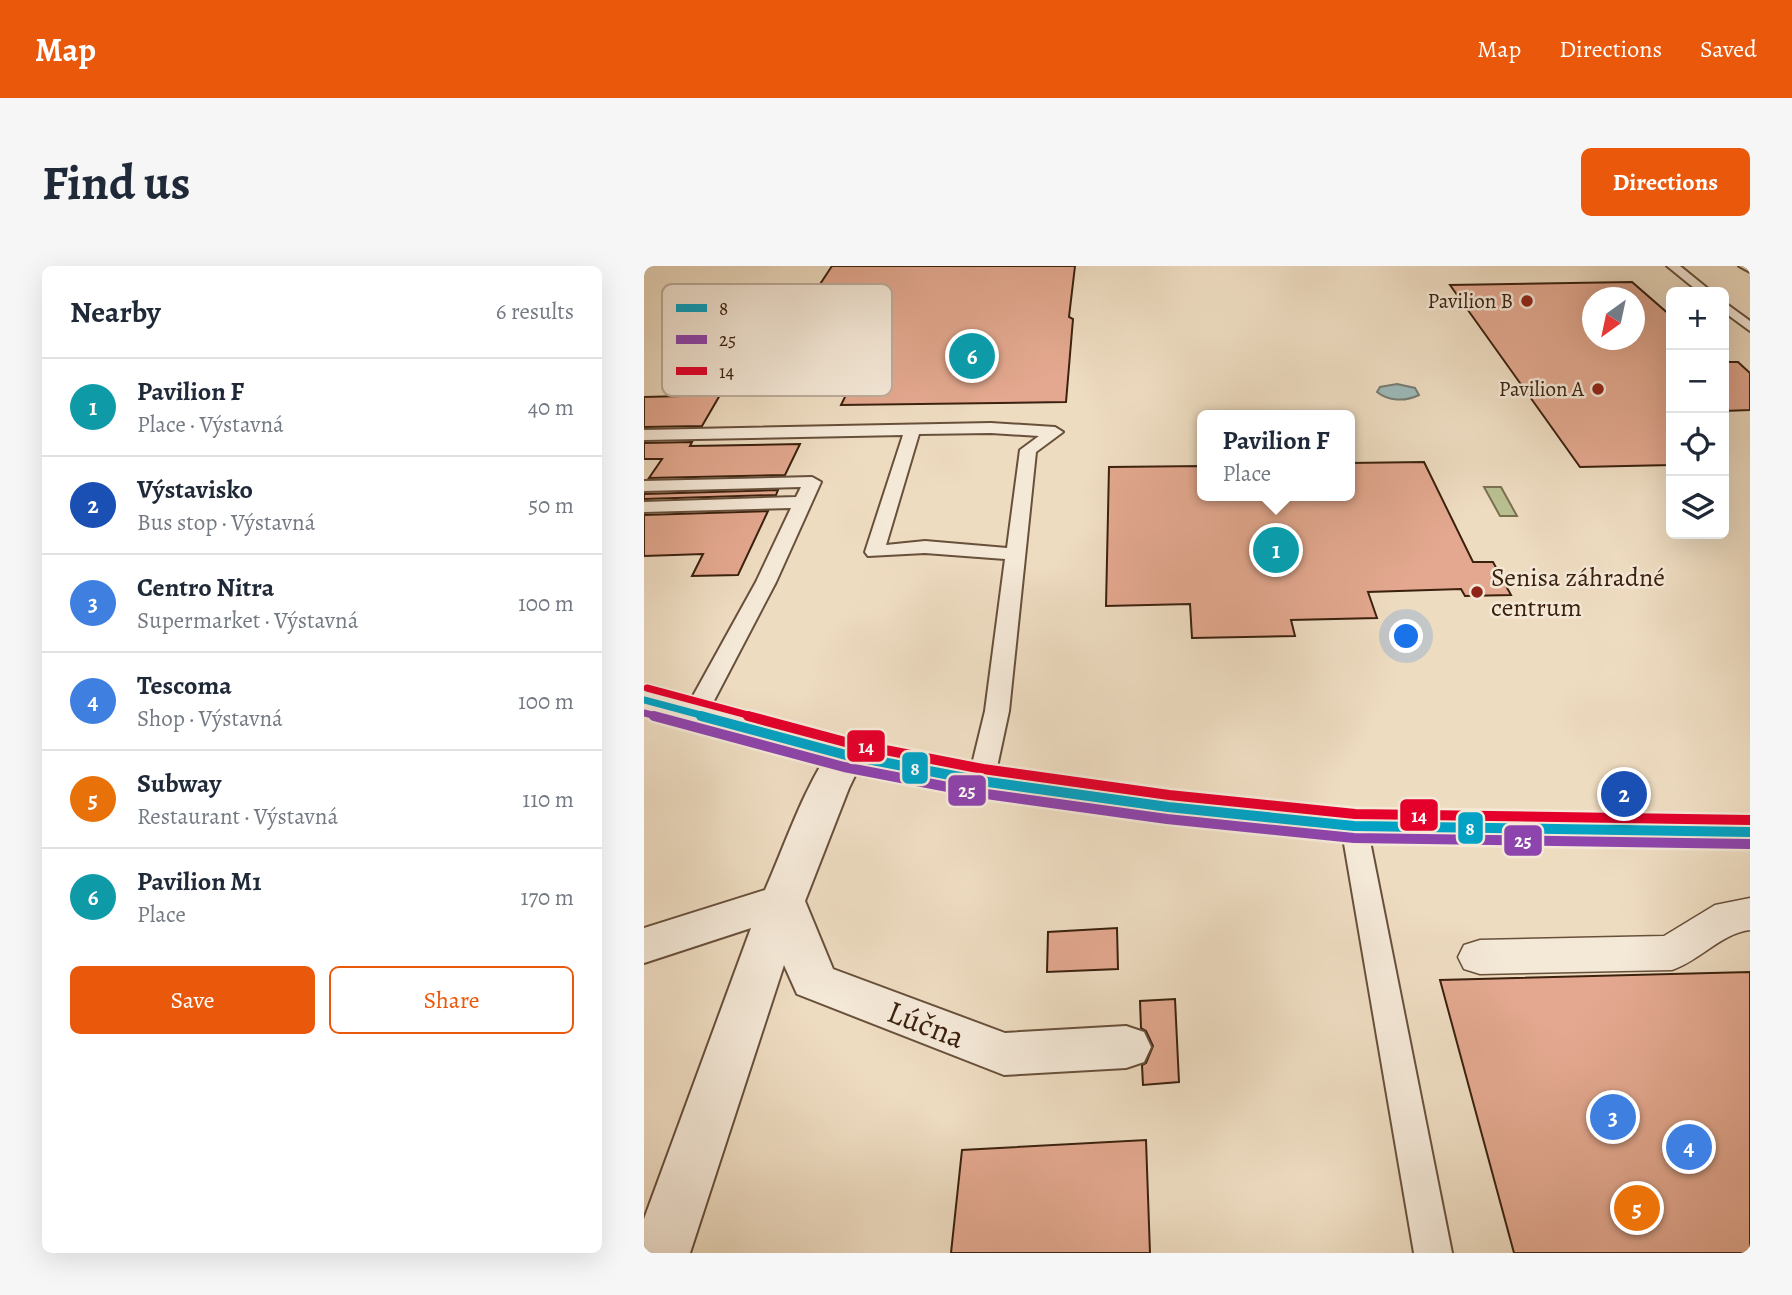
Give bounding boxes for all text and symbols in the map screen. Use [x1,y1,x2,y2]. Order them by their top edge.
text: Map [35,27,96,72]
text: Map [1477,33,1521,65]
text: Directions [1559,33,1662,65]
text: Saved [1700,33,1757,65]
button: Directions [1581,148,1750,216]
text: Find us [42,149,190,216]
legend [662,284,892,396]
place label: Pavilion B [1427,287,1513,315]
north arrow [1582,287,1645,350]
map controls [1666,287,1729,539]
button: + [1666,287,1729,350]
text: Nearby [70,292,161,332]
marker: Pavilion B [1519,293,1535,309]
text: 6 results [496,296,574,327]
text: 8 [719,296,728,322]
text: 25 [719,327,736,353]
pin: 6 [949,330,995,382]
button: − [1666,350,1729,413]
text: 14 [719,359,734,385]
text: Pavilion F [137,374,244,409]
place label: Pavilion A [1499,375,1585,403]
marker: Pavilion A [1590,381,1606,397]
text: 1 [89,392,97,423]
text: 40 m [528,392,574,423]
text: Place · Výstavná [137,409,284,440]
popup [1197,410,1355,501]
button: locate [1666,413,1729,476]
text: Pavilion F [1222,423,1330,458]
text: Place [1222,458,1271,489]
text: Výstavisko [137,472,253,507]
button: layers [1666,476,1729,539]
text: 2 [87,490,99,521]
text: 50 m [528,490,574,521]
text: Bus stop · Výstavná [137,507,315,538]
pin: 1 [1253,524,1299,576]
place label: Senisa záhradné centrum [1491,560,1665,625]
text: Centro Nitra [137,570,274,605]
marker: Senisa záhradné centrum [1469,584,1485,600]
text: 3 [88,588,98,619]
text: 100 m [518,588,574,619]
text: Supermarket · Výstavná [137,605,358,636]
your location [1389,619,1423,653]
text: Tescoma [137,668,232,703]
text: 4 [88,686,98,717]
text: 100 m [518,686,574,717]
text: Shop · Výstavná [137,703,283,734]
line badge: 14 [846,729,886,763]
text: 14 [858,734,874,760]
line badge: 8 [901,751,929,785]
text: 8 [910,756,920,782]
text: Subway [137,766,221,801]
pin: 2 [1601,768,1647,820]
line badge: 25 [947,774,987,807]
text: 25 [958,778,976,804]
text: 5 [88,784,98,815]
text: 110 m [522,784,574,815]
line badge: 14 [1399,798,1439,832]
text: Restaurant · Výstavná [137,801,338,832]
text: 14 [1411,803,1427,829]
line badge: 8 [1457,811,1484,845]
text: 8 [1465,816,1475,842]
line badge: 25 [1503,824,1543,857]
text: 25 [1514,828,1532,854]
text: Pavilion M1 [137,864,262,899]
text: 6 [88,882,98,913]
text: 170 m [521,882,574,913]
text: Place [137,899,186,930]
button: Save [70,966,315,1034]
button: Share [329,966,574,1034]
street label: Lúčna [881,989,971,1059]
pin: 3 [1590,1091,1636,1143]
pin: 4 [1666,1121,1712,1173]
pin: 5 [1614,1182,1660,1234]

